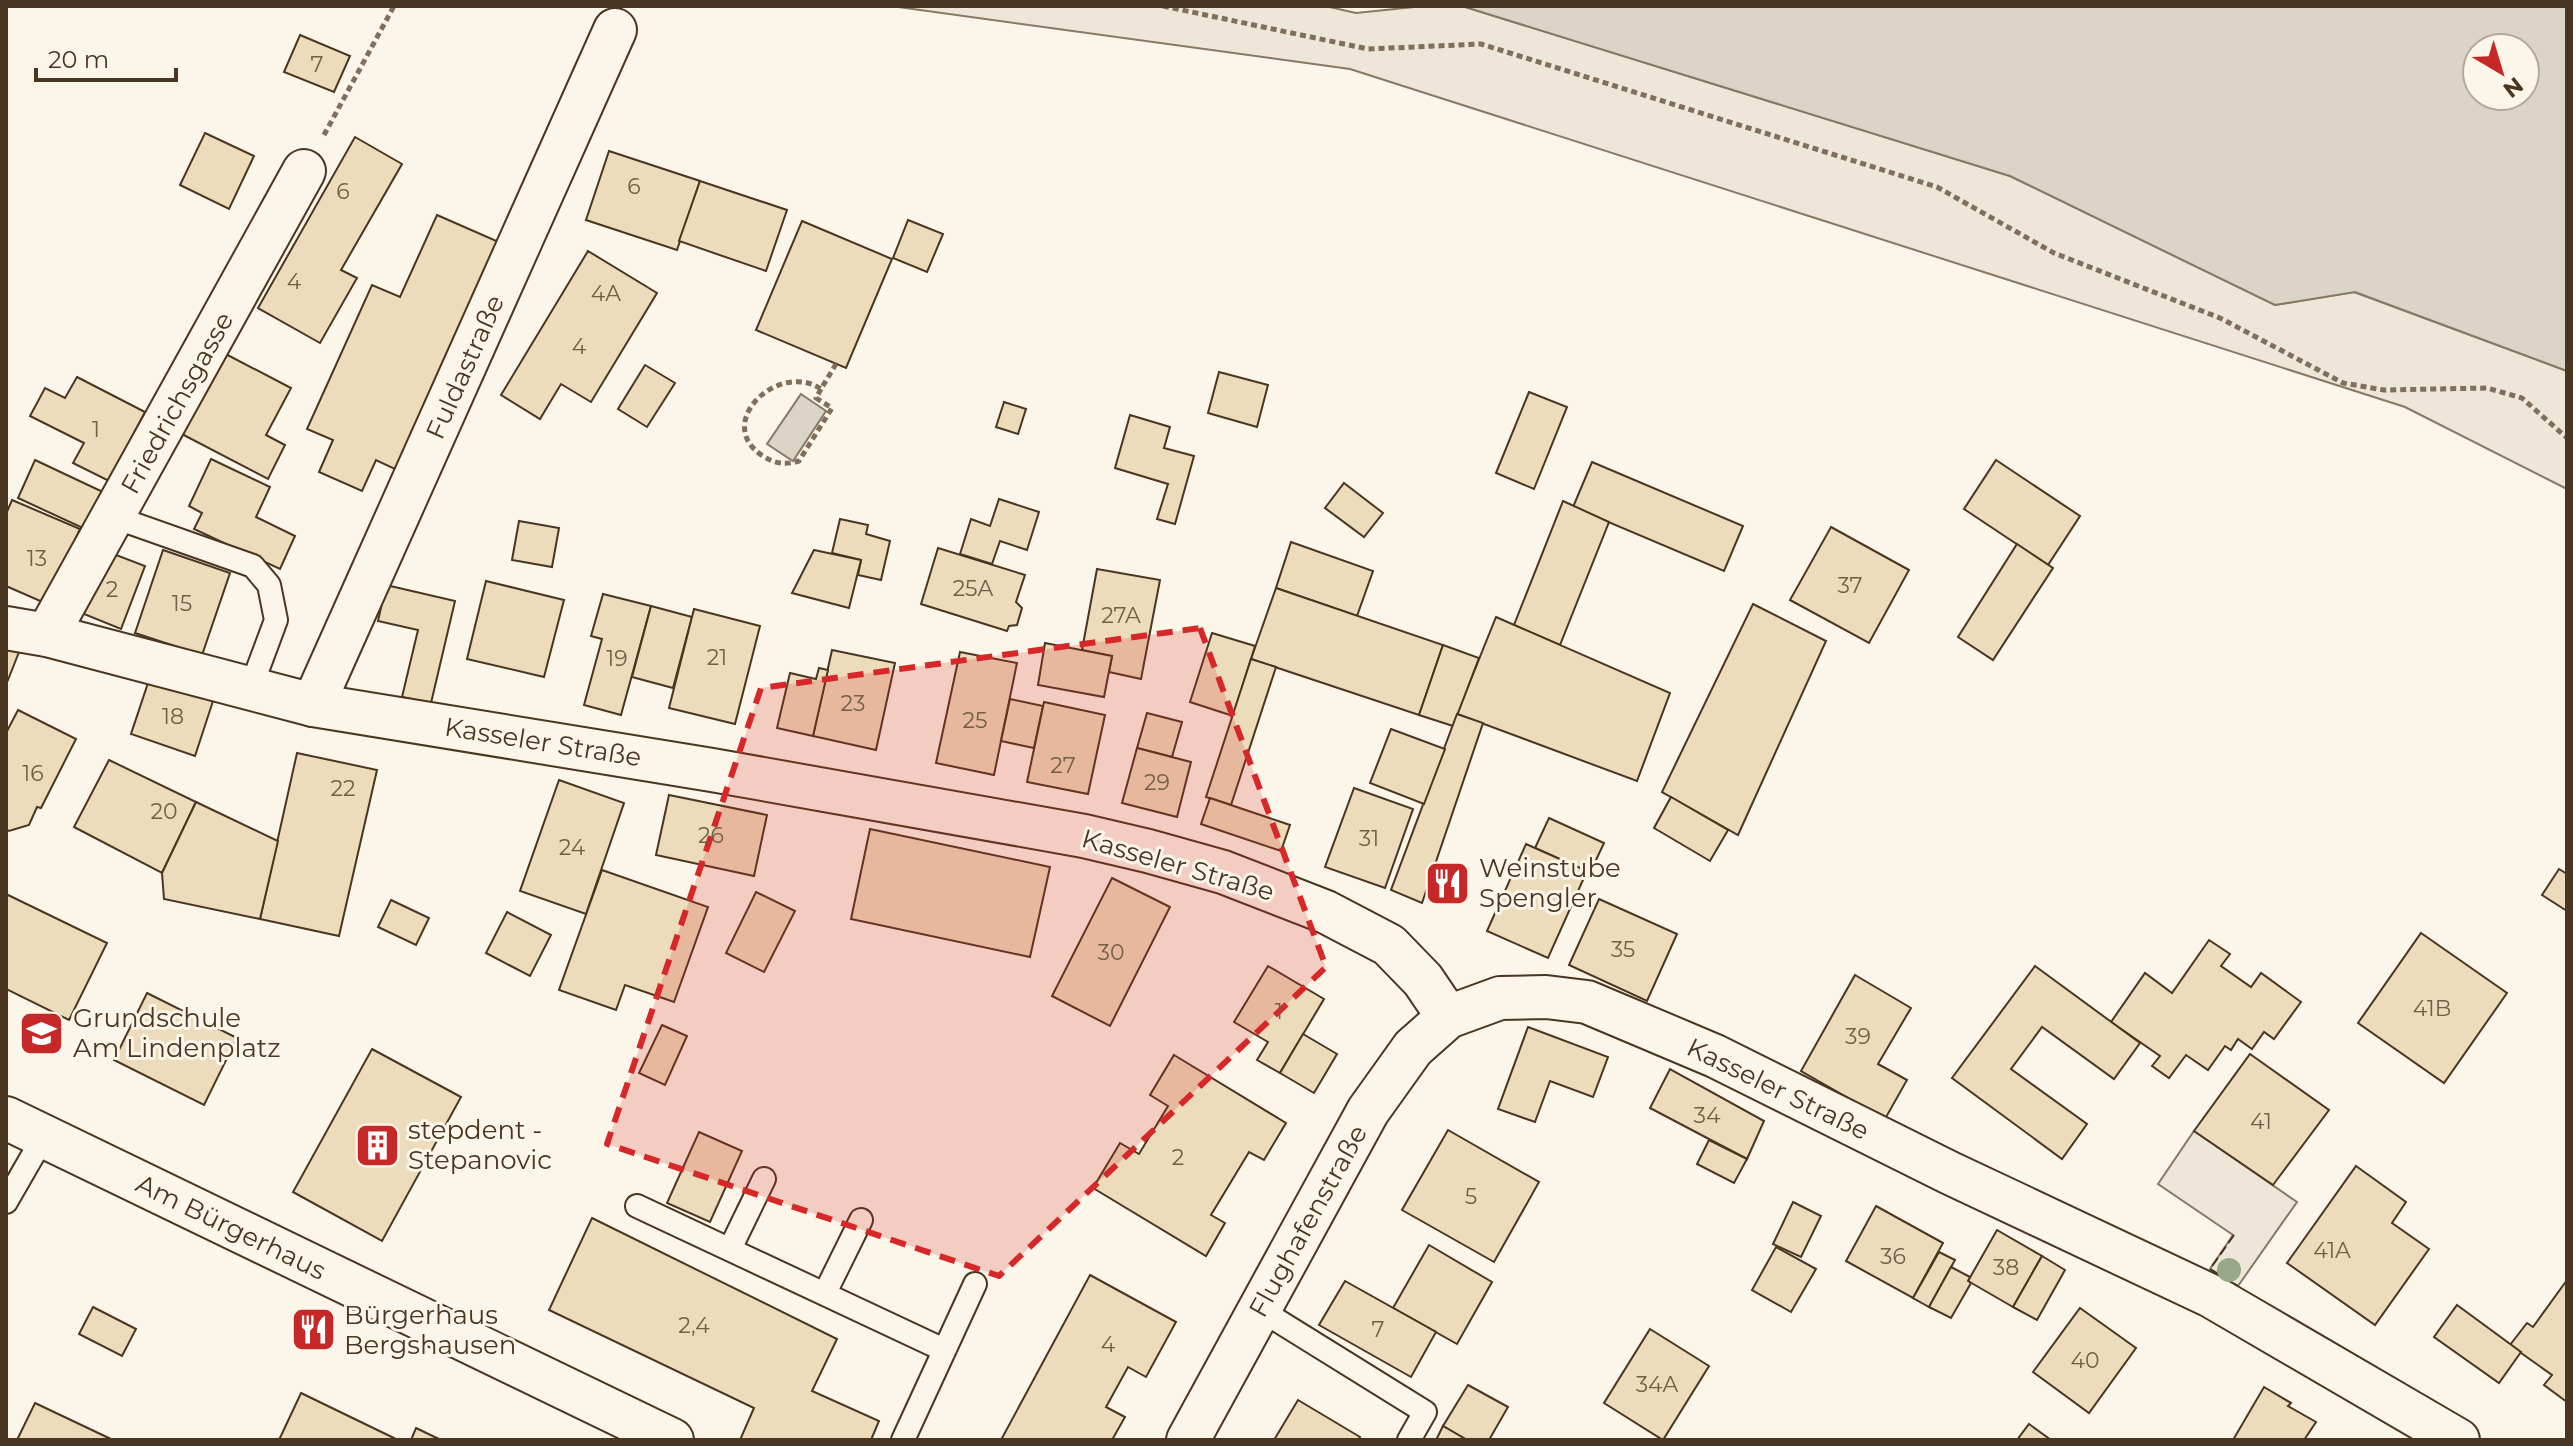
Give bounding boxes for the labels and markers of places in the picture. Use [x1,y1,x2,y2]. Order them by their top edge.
place label: Weinstube Spengler [1479,852,1621,914]
restaurant icon: Weinstube Spengler [1424,859,1472,907]
place label: Grundschule Am Lindenplatz [73,1002,281,1064]
school or university icon: Grundschule Am Lindenplatz [18,1009,66,1057]
place label: stepdent - Stepanovic [408,1114,552,1176]
building icon: stepdent - Stepanovic [353,1121,401,1169]
place label: Bürgerhaus Bergshausen [344,1299,516,1361]
restaurant icon: Bürgerhaus Bergshausen [289,1306,337,1354]

